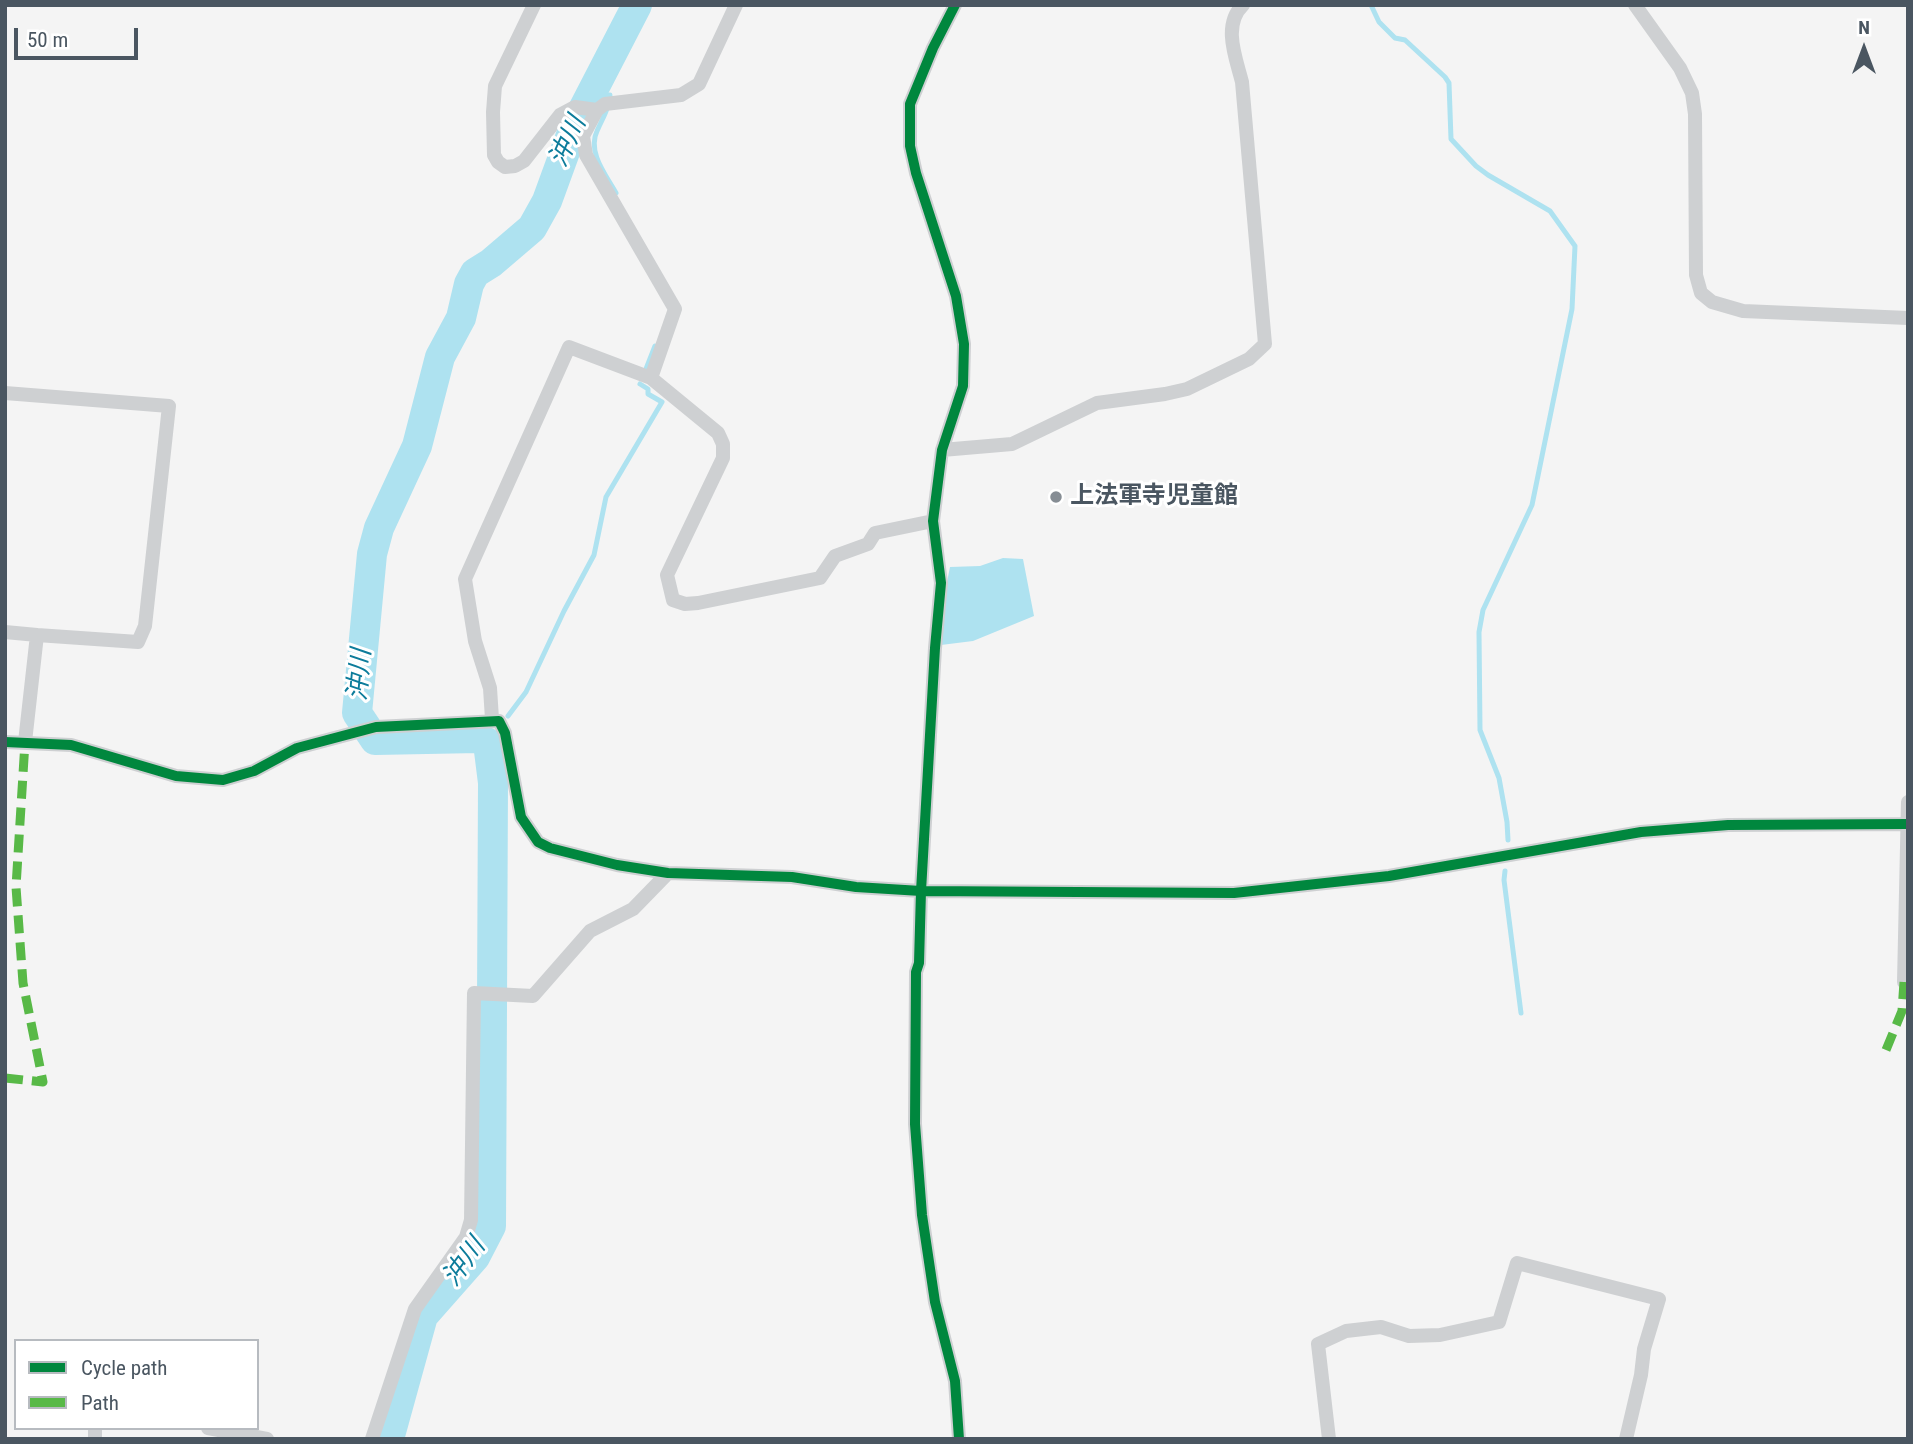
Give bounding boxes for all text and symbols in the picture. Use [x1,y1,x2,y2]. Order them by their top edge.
scale bar [18,14,142,58]
north arrow [1829,14,1899,84]
text: N [1858,16,1870,39]
text: 50 m [27,28,68,52]
water label: 沖川 [544,112,594,172]
place label: 上法軍寺児童館 [1070,483,1238,511]
marker: 上法軍寺児童館 [1048,489,1064,505]
water label: 沖川 [343,648,379,702]
water label: 沖川 [437,1233,493,1293]
legend [14,1339,259,1430]
text: Cycle path [81,1356,167,1380]
text: Path [81,1391,119,1415]

